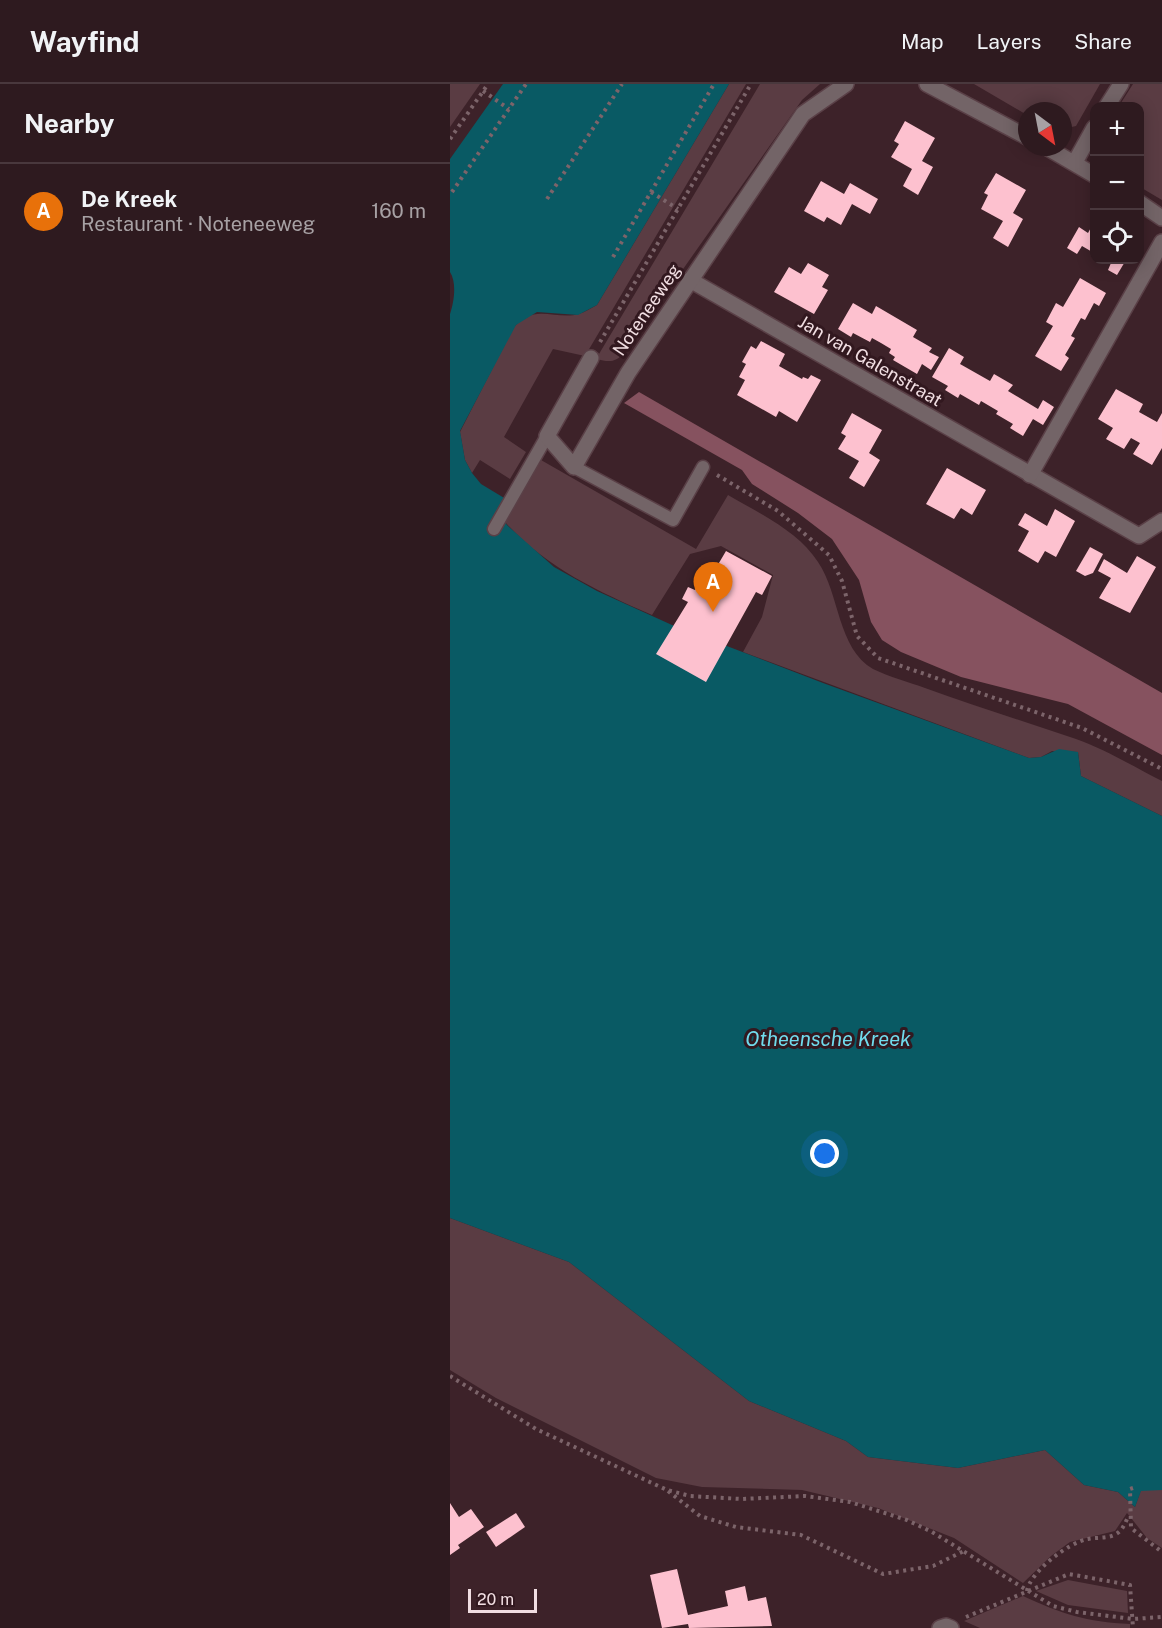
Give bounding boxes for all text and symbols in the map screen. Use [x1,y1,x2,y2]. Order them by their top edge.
text: Wayfind [30,25,140,58]
text: Map [901,29,944,54]
text: Layers [977,29,1041,54]
text: Share [1074,29,1132,54]
north arrow [1018,102,1072,156]
map controls [1090,102,1144,264]
button: + [1090,102,1144,156]
text: Nearby [24,108,114,139]
button: − [1090,156,1144,210]
text: De Kreek [81,186,177,212]
text: A [36,199,51,223]
text: 160 m [371,199,426,223]
button: locate [1090,210,1144,264]
text: Restaurant · Noteneeweg [81,212,315,236]
street label: Noteneeweg [608,260,685,360]
street label: Jan van Galenstraat [794,311,946,410]
pin: A [694,562,732,612]
water label: Otheensche Kreek [745,1027,911,1051]
your location [810,1139,839,1168]
scale bar [468,1586,537,1614]
text: 20 m [477,1590,514,1609]

